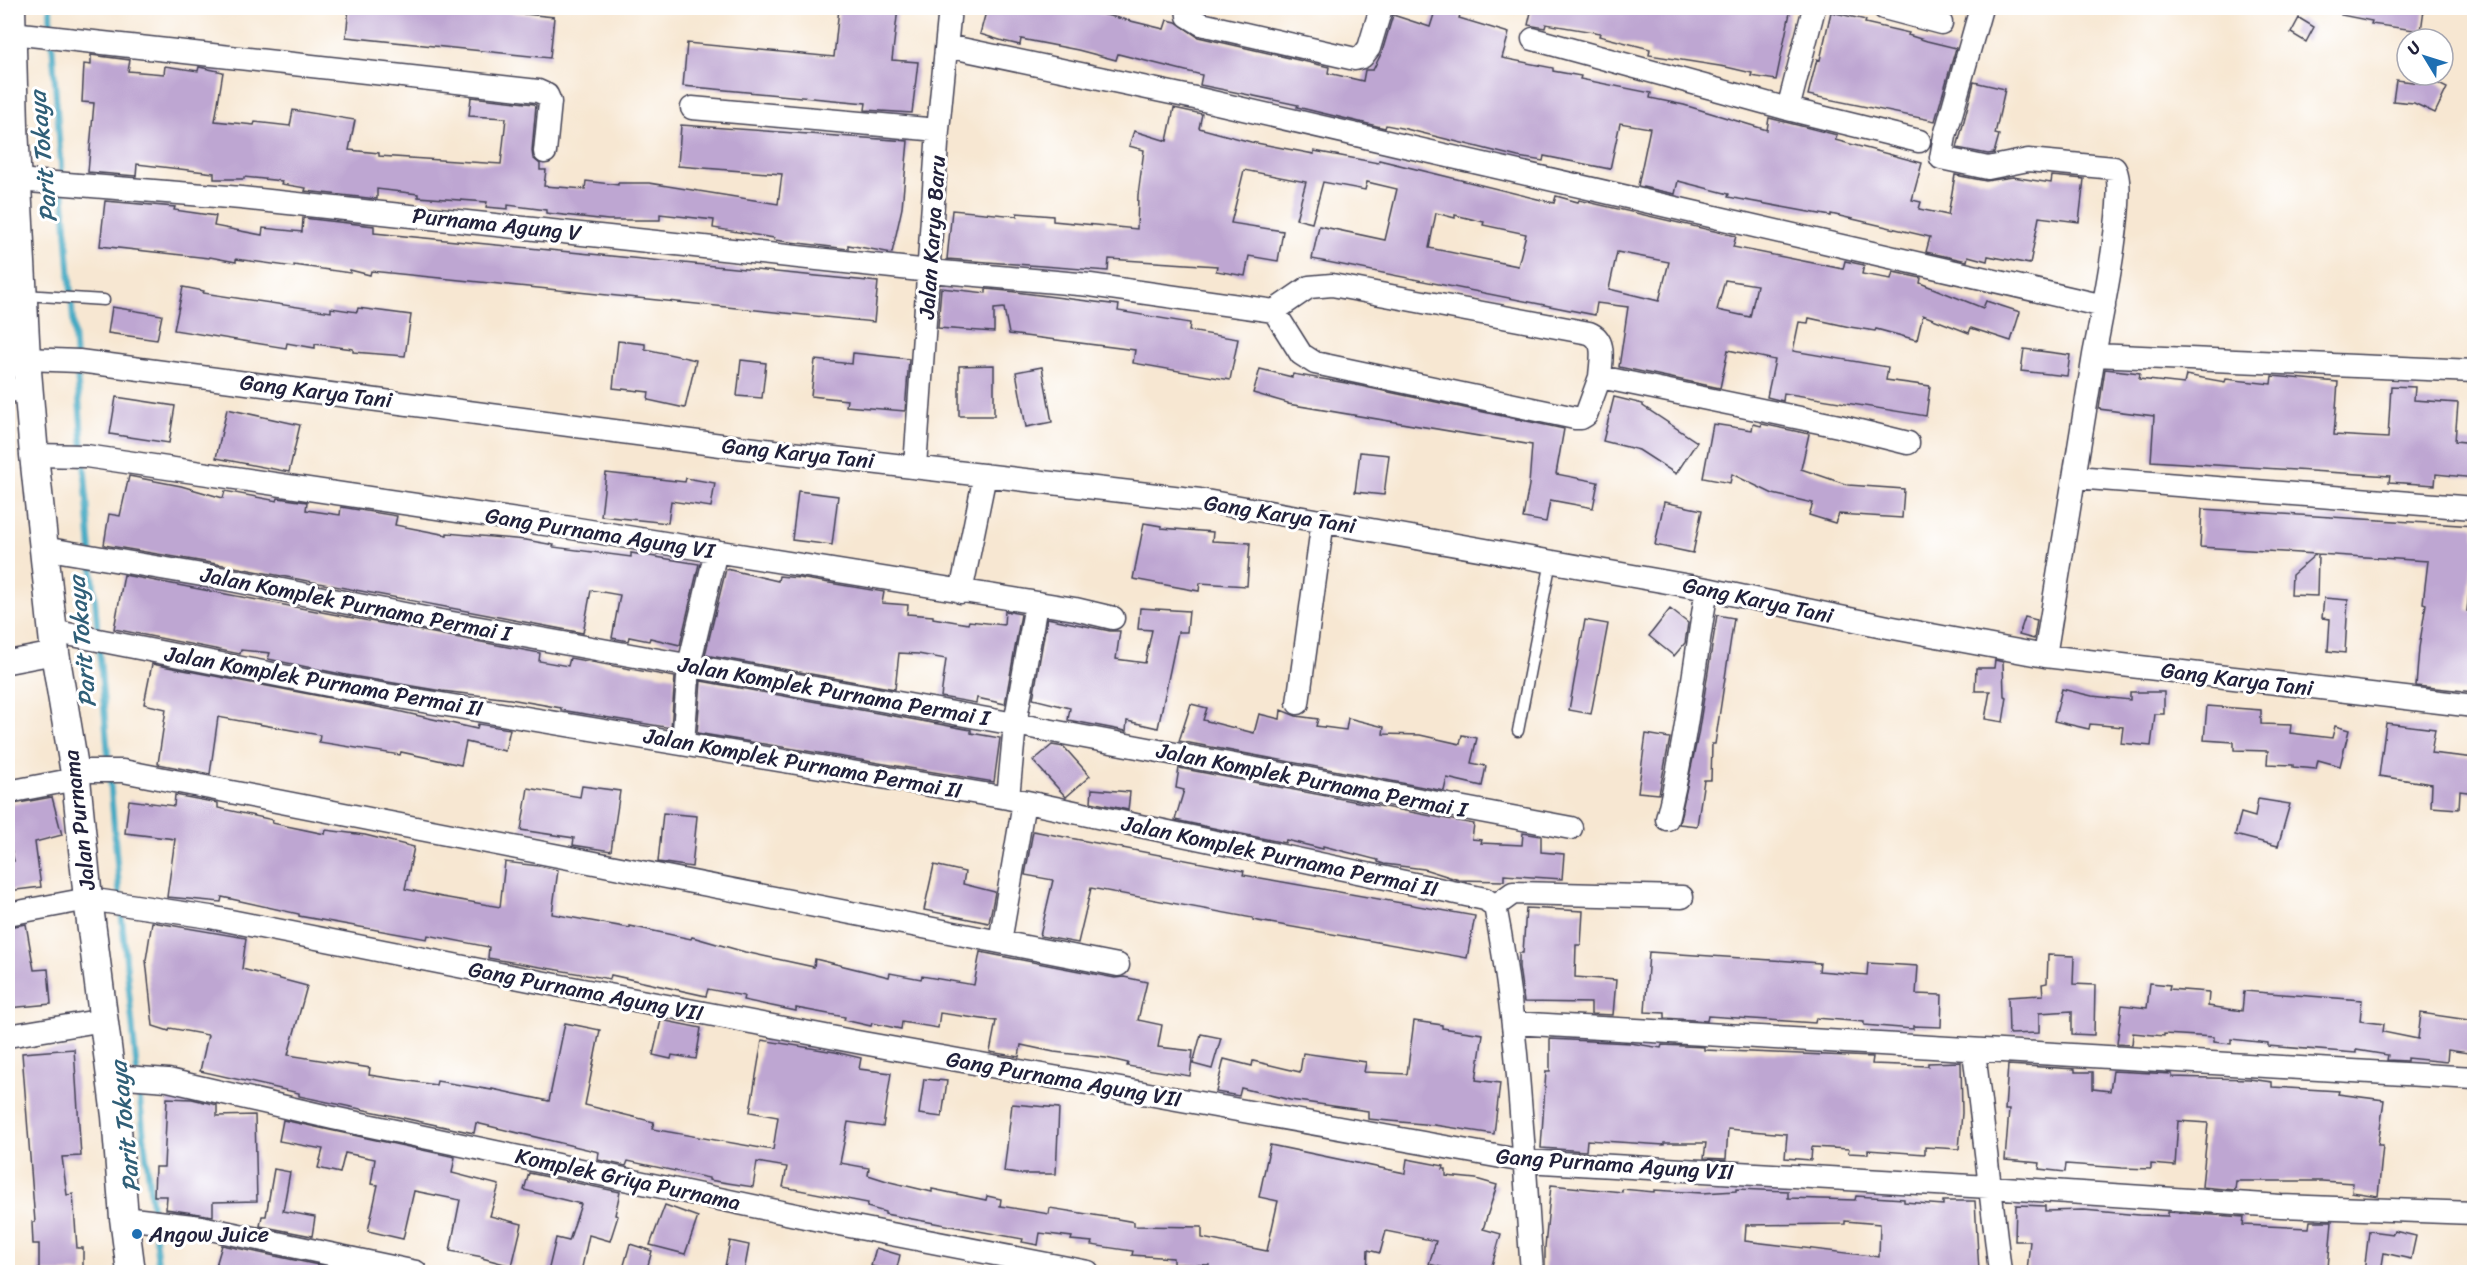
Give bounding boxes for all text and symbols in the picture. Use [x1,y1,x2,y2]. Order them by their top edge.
north arrow [2395,27,2455,87]
text: U [2399,34,2429,61]
water label: Parit Tokaya [16,87,70,224]
street label: Jalan Karya Baru [907,154,957,321]
street label: Purnama Agung V [411,196,584,252]
street label: Gang Karya Tani [238,362,395,420]
street label: Gang Karya Tani [720,426,877,480]
street label: Gang Karya Tani [1201,483,1360,545]
street label: Gang Purnama Agung VI [483,496,719,571]
street label: Jalan Komplek Purnama Permai I [196,555,516,653]
street label: Gang Karya Tani [1679,565,1838,635]
water label: Parit Tokaya [55,572,109,709]
street label: Jalan Komplek Purnama Permai II [161,634,486,728]
street label: Jalan Komplek Purnama Permai I [674,644,994,738]
street label: Gang Karya Tani [2159,650,2316,708]
street label: Jalan Komplek Purnama Permai II [640,716,965,810]
street label: Jalan Komplek Purnama Permai I [1152,731,1472,829]
street label: Jalan Purnama [51,747,107,893]
street label: Jalan Komplek Purnama Permai II [1117,803,1442,909]
street label: Gang Purnama Agung VII [465,949,707,1033]
street label: Gang Purnama Agung VII [943,1039,1185,1119]
water label: Parit Tokaya [97,1056,153,1195]
street label: Komplek Griya Purnama [512,1136,744,1222]
street label: Gang Purnama Agung VII [1495,1136,1735,1192]
place label: Angow Juice [148,1215,269,1254]
marker: Angow Juice [130,1227,144,1241]

